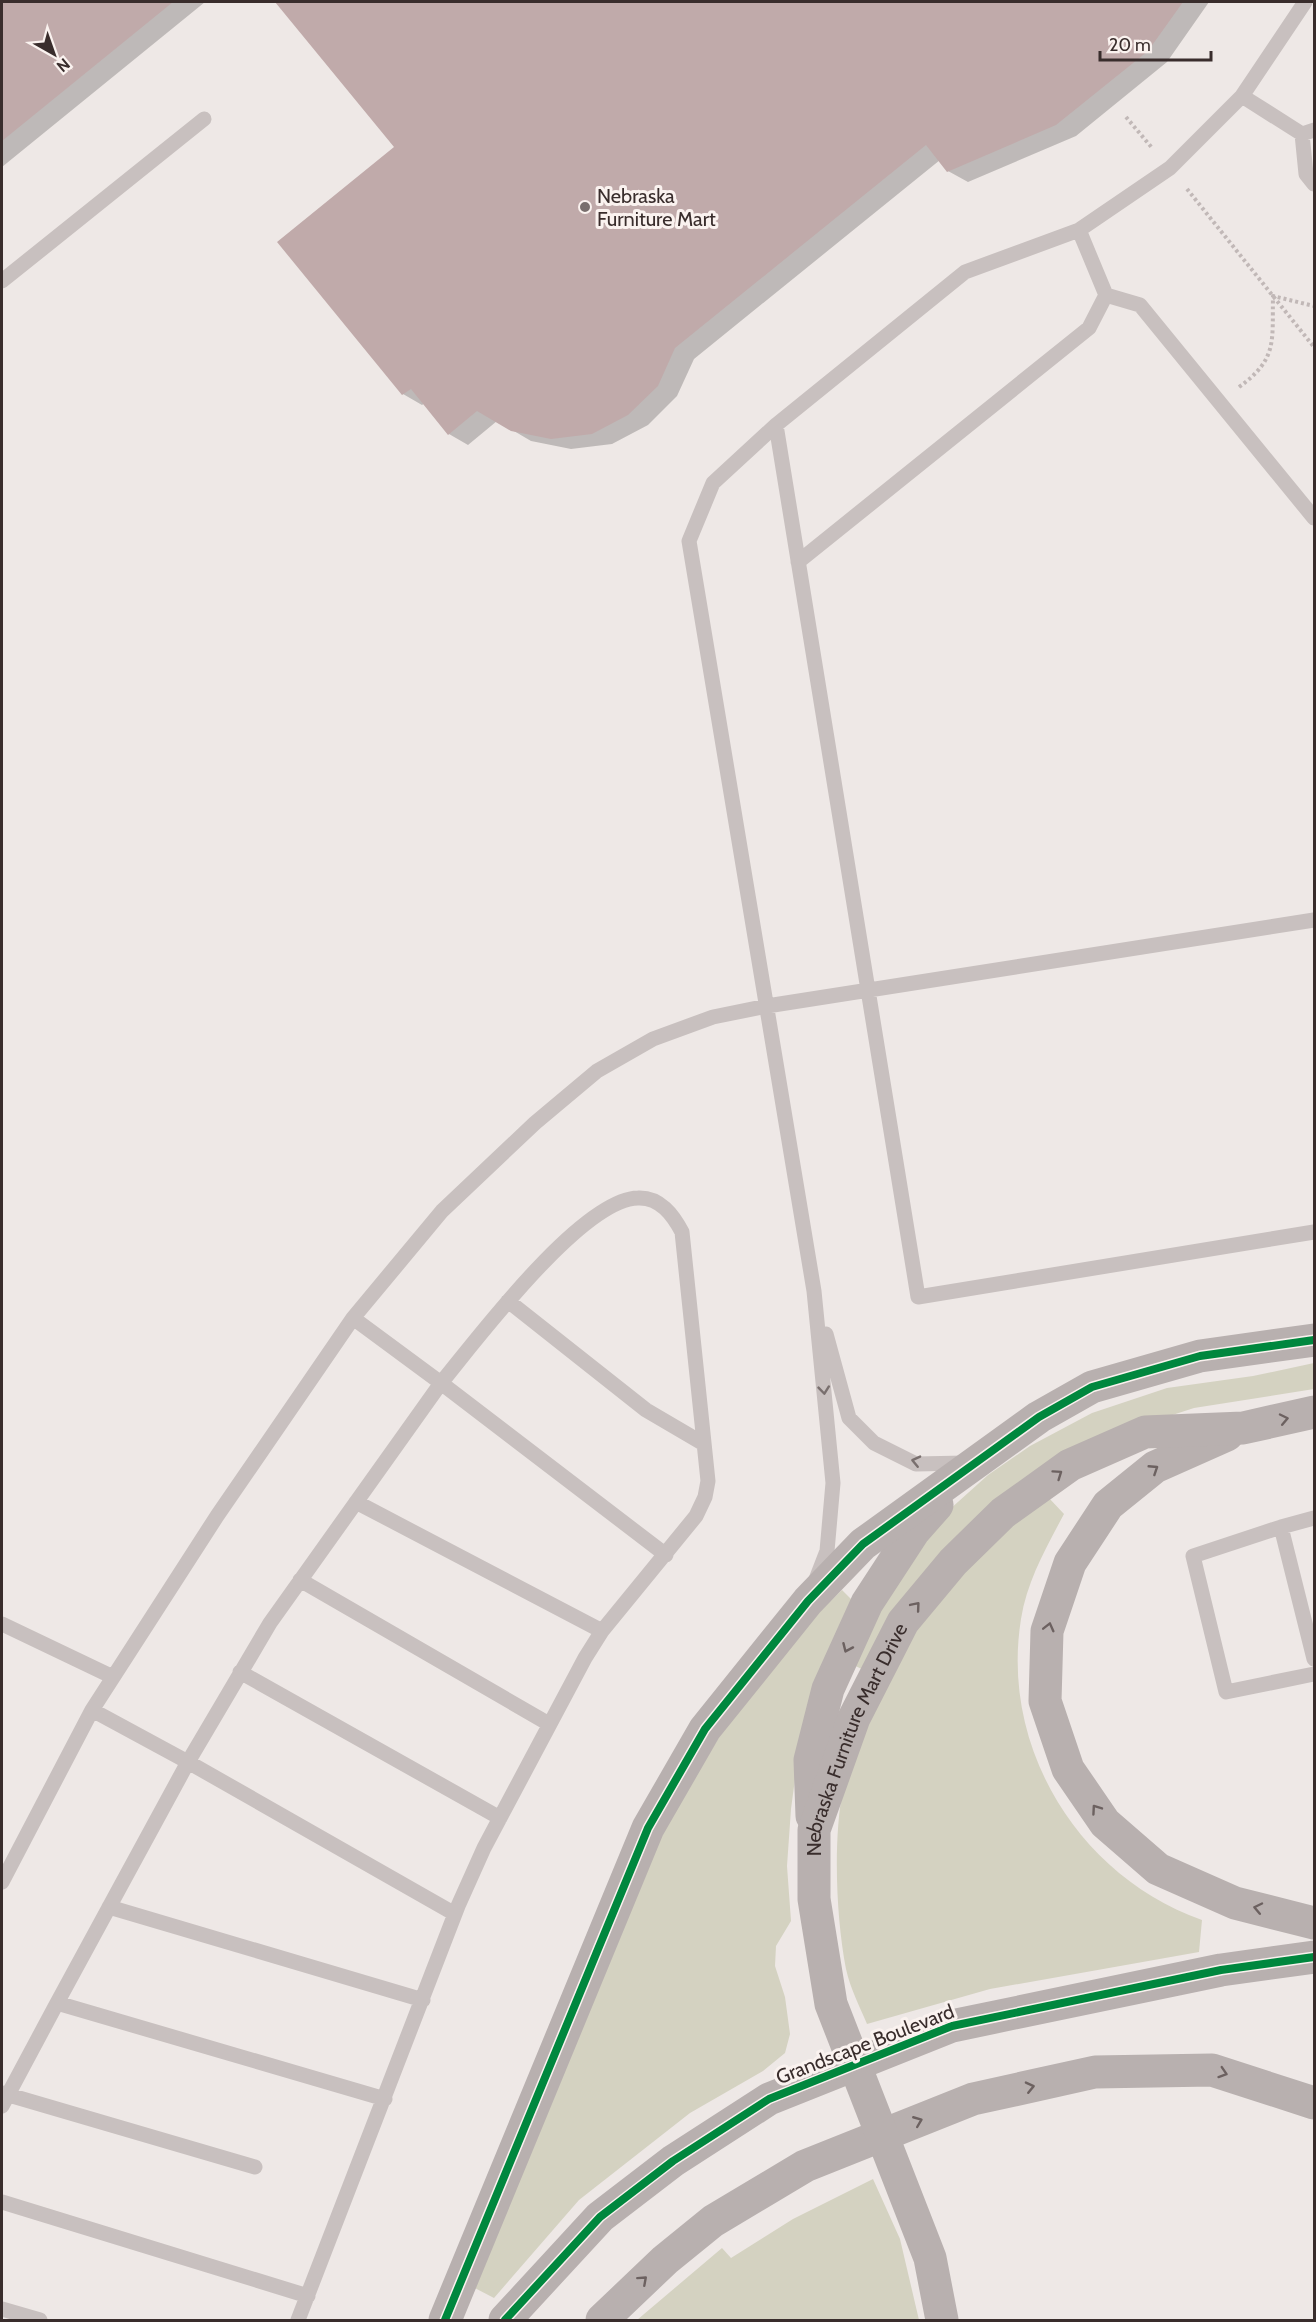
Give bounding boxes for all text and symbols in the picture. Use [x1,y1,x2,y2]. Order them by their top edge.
north arrow [24,24,84,84]
scale bar [1100,24,1211,62]
text: 20 m [1109,34,1151,56]
text: N [53,54,74,76]
place label: Nebraska Furniture Mart [597,184,716,231]
marker: Nebraska Furniture Mart [578,200,592,214]
one-way arrow [817,1386,830,1395]
one-way arrow [1279,1413,1289,1426]
one-way arrow [911,1456,921,1469]
one-way arrow [1148,1466,1159,1477]
one-way arrow [1052,1470,1063,1481]
one-way arrow [909,1602,920,1613]
street label: Nebraska Furniture Mart Drive [802,1619,912,1856]
one-way arrow [1042,1622,1055,1632]
one-way arrow [842,1642,854,1653]
one-way arrow [1092,1804,1103,1815]
one-way arrow [1253,1903,1263,1916]
street label: Grandscape Boulevard [773,1999,957,2089]
one-way arrow [1217,2066,1228,2079]
one-way arrow [1025,2081,1035,2094]
one-way arrow [911,2116,922,2128]
one-way arrow [637,2276,647,2287]

